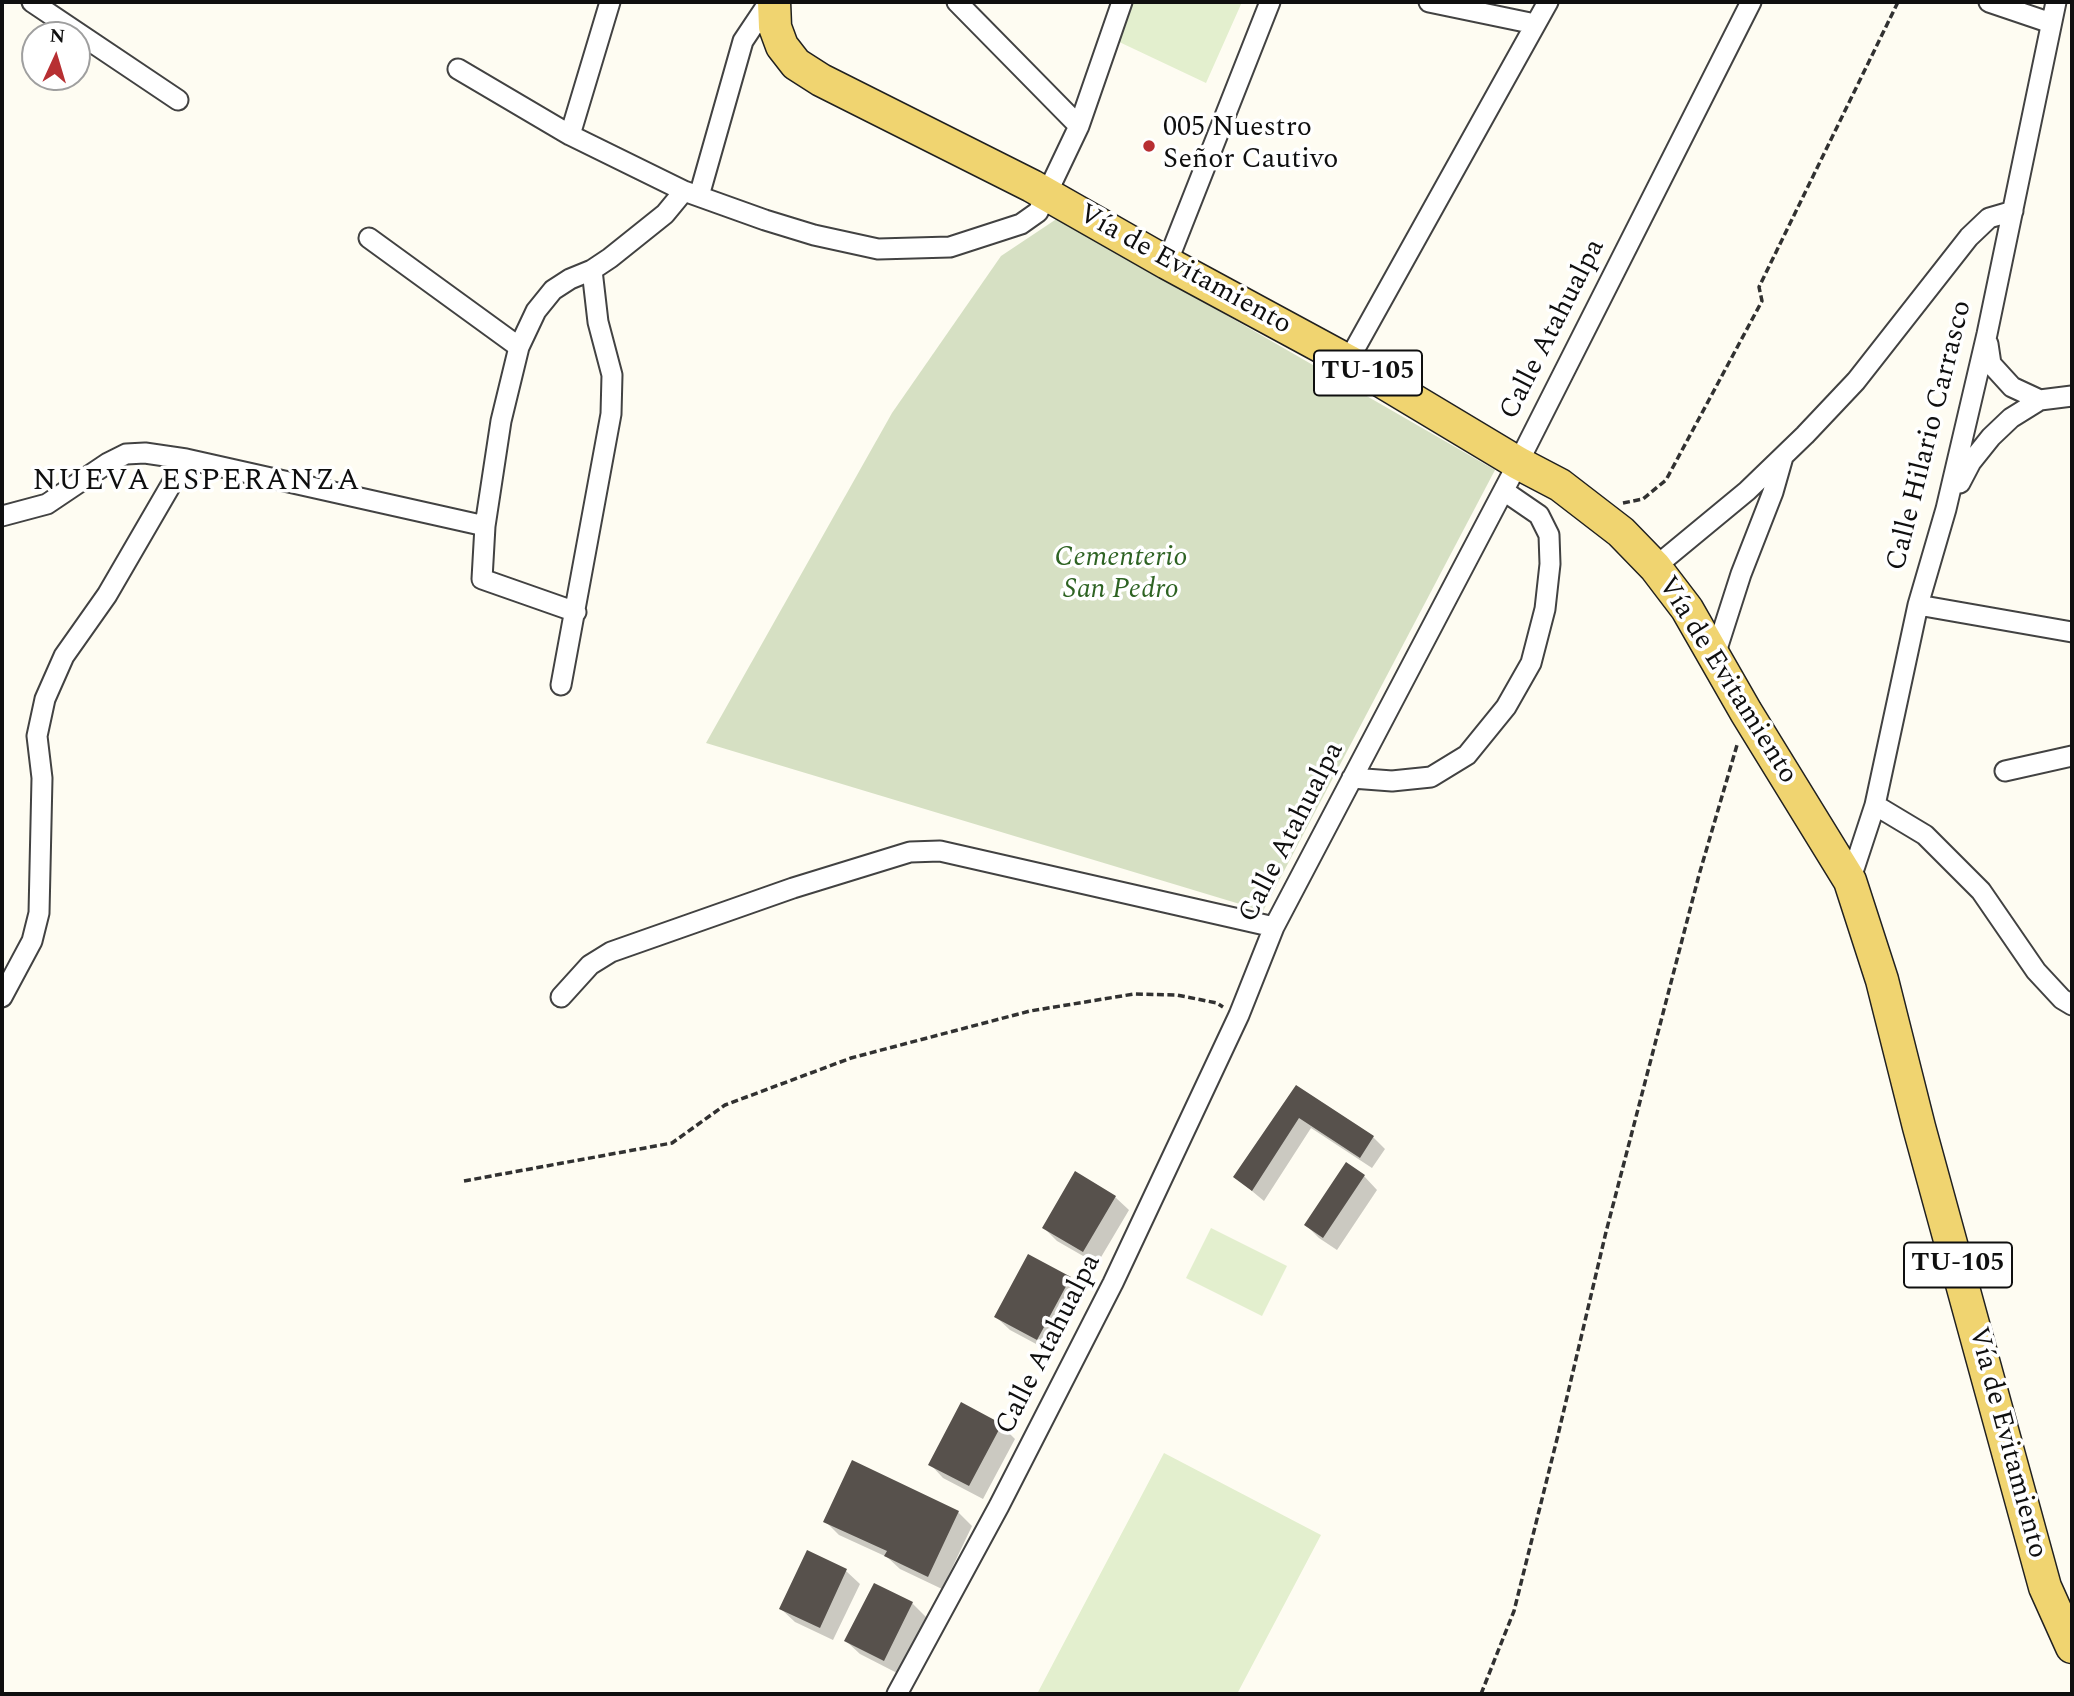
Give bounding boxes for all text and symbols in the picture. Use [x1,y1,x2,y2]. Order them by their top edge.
north arrow [21,21,91,91]
text: N [49,22,66,52]
place label: 005 Nuestro Señor Cautivo [1163,113,1338,179]
marker: 005 Nuestro Señor Cautivo [1141,138,1157,154]
street label: Vía de Evitamiento [1072,199,1296,343]
street label: Calle Atahualpa [1494,234,1614,426]
street label: Calle Hilario Carrasco [1881,297,1981,575]
road number: TU-105 [1314,350,1422,396]
district label: NUEVA ESPERANZA [34,465,360,501]
park label: Cementerio San Pedro [1055,543,1187,609]
street label: Vía de Evitamiento [1649,571,1803,791]
street label: Calle Atahualpa [1233,737,1353,929]
road number: TU-105 [1904,1242,2012,1288]
street label: Calle Atahualpa [990,1249,1110,1441]
street label: Vía de Evitamiento [1959,1324,2053,1562]

